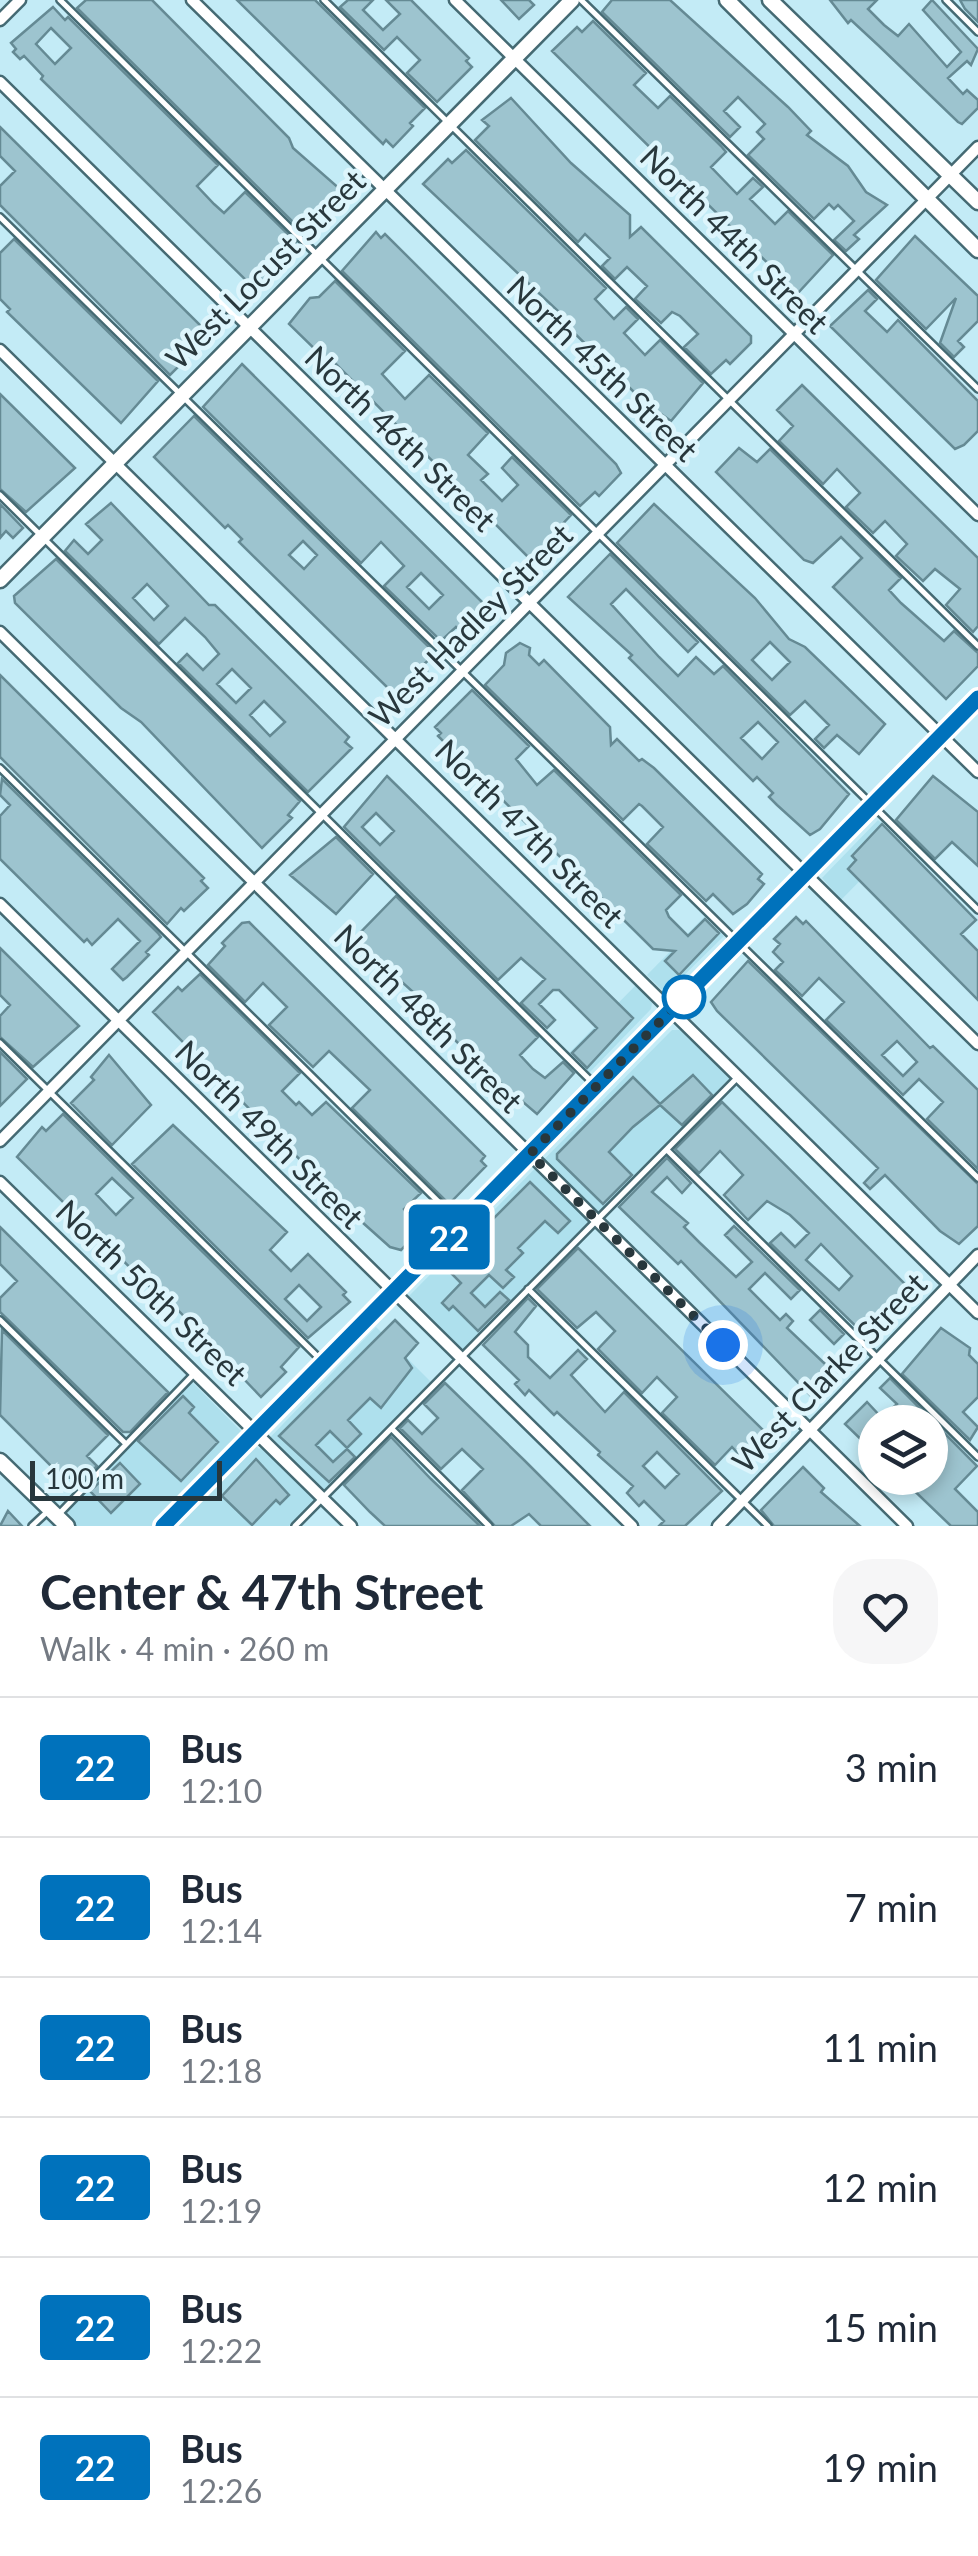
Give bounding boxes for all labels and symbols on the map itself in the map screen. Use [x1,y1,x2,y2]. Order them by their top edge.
street label: North 44th Street [633,137,838,342]
street label: West Locust Street [157,161,373,377]
street label: North 45th Street [500,267,707,469]
street label: North 46th Street [298,337,505,539]
street label: West Hadley Street [360,515,580,735]
street label: North 47th Street [428,731,633,936]
street label: North 48th Street [327,916,532,1121]
unlabelled marker [663,976,705,1018]
street label: North 49th Street [168,1032,373,1237]
street label: North 50th Street [49,1191,256,1393]
line badge: 22 [404,1204,494,1270]
street label: West Clarke Street [724,1263,935,1480]
your location [698,1320,748,1370]
scale bar [30,1456,222,1500]

